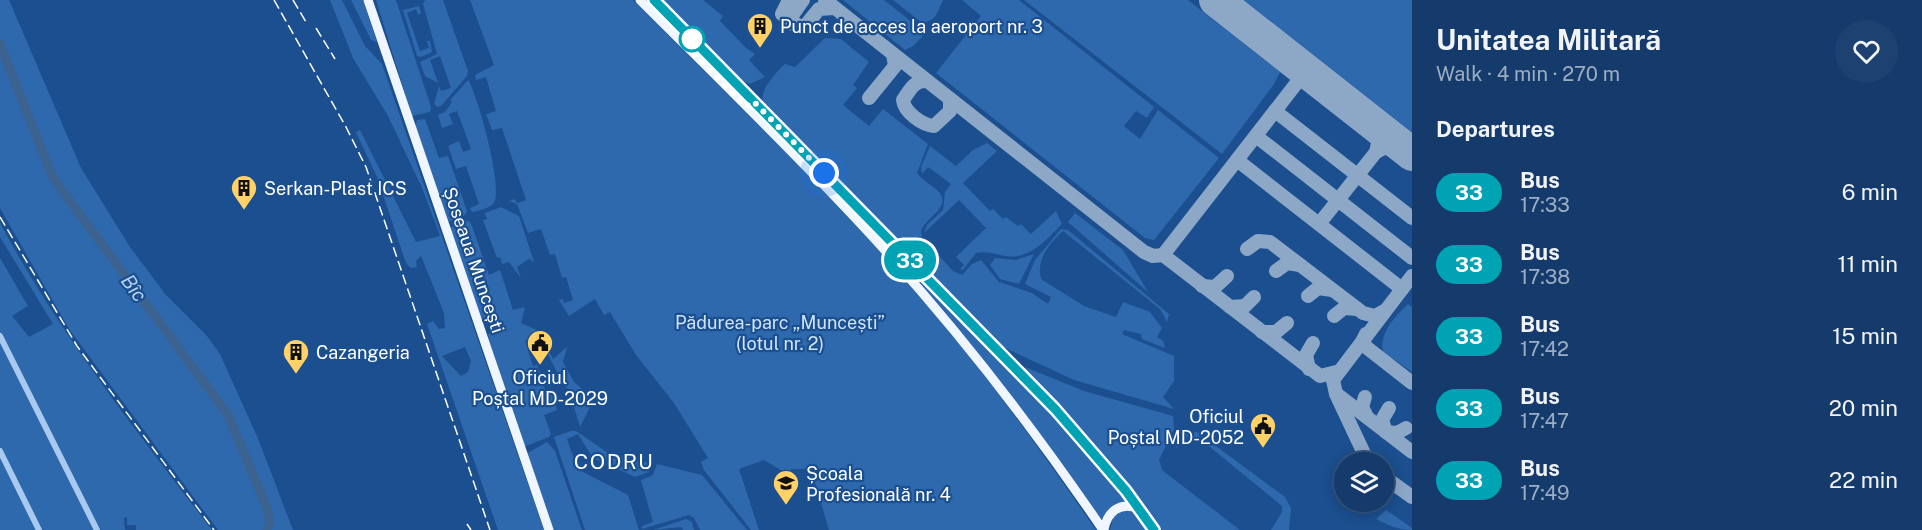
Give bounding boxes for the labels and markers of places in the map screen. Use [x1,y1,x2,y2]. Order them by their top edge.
building icon: Punct de acces la aeroport nr. 3 [745,11,775,49]
place label: Punct de acces la aeroport nr. 3 [780,16,1043,37]
unlabelled marker [679,26,705,52]
building icon: Serkan-Plast ICS [229,173,259,211]
place label: Serkan-Plast ICS [264,178,407,199]
public building icon: Oficiul Poștal MD-2029 [525,328,555,366]
building icon: Cazangeria [281,337,311,375]
place label: Cazangeria [316,342,410,363]
place label: Oficiul Poștal MD-2029 [472,367,608,409]
place label: Oficiul Poștal MD-2052 [1108,406,1244,448]
public building icon: Oficiul Poștal MD-2052 [1248,411,1278,449]
place label: Școala Profesională nr. 4 [806,463,951,505]
school or university icon: Școala Profesională nr. 4 [771,468,801,506]

